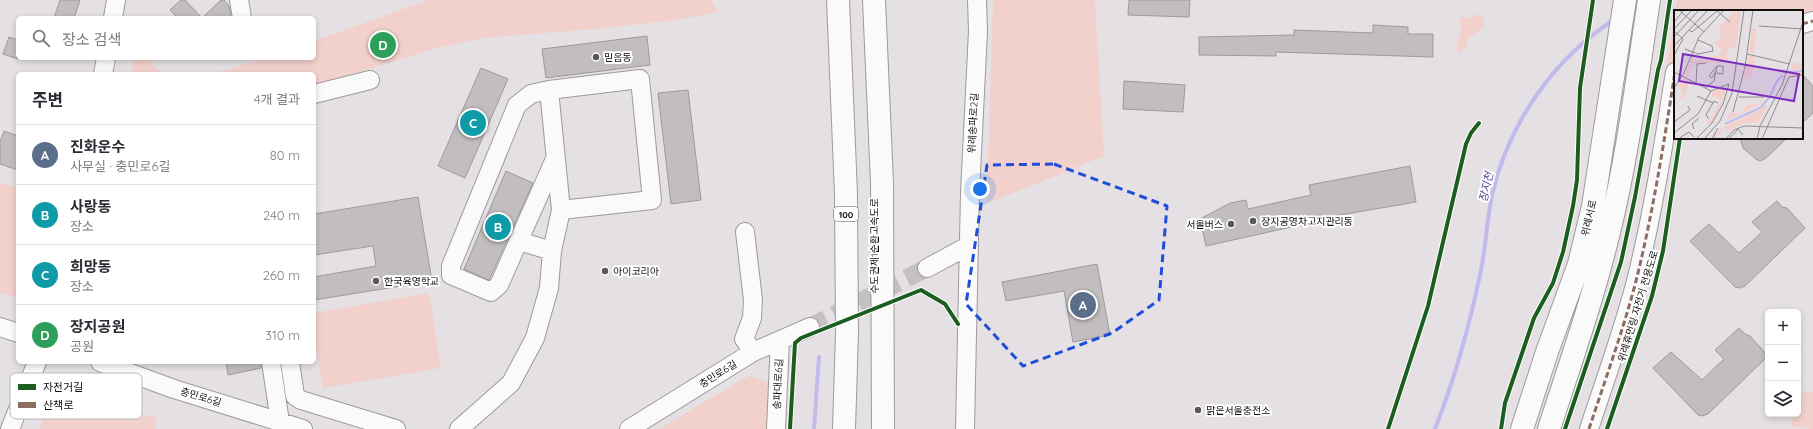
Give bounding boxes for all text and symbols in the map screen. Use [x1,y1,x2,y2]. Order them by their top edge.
inset map [1674,10,1803,139]
search box [16,16,316,60]
icon: search [30,27,52,49]
text: 장소 검색 [62,30,121,49]
pin: D [370,30,396,60]
place label: 믿음동 [604,51,632,64]
marker: 믿음동 [591,52,601,62]
text: 주변 [32,89,63,110]
text: 4개 결과 [254,91,300,107]
street label: 위례송파로2길 [965,92,981,154]
pin: C [460,108,486,138]
text: 진화운수 [70,137,125,156]
text: A [41,147,49,163]
text: 80 m [270,147,300,163]
text: 사무실 · 충민로6길 [70,158,170,174]
water label: 장지천 [1476,169,1497,203]
your location [970,179,990,199]
text: 사랑동 [70,197,111,216]
street label: 수도권제1순환고속도로 [868,198,881,294]
street label: 위례서로 [1579,199,1599,237]
text: B [41,207,49,223]
text: 240 m [263,207,300,223]
road number: 100 [834,207,858,221]
pin: B [485,212,511,242]
place label: 장지공영차고지관리동 [1261,215,1353,228]
marker: 장지공영차고지관리동 [1248,216,1258,226]
text: 장소 [70,218,94,234]
place label: 서울버스 [1186,218,1223,231]
marker: 서울버스 [1226,219,1236,229]
street label: 위례휴먼링 자전거 전용도로 [1615,249,1661,363]
text: 희망동 [70,257,111,276]
place label: 아이코리아 [613,265,660,278]
marker: 아이코리아 [600,266,610,276]
text: C [41,267,49,283]
text: 260 m [263,267,300,283]
place label: 한국육영학교 [384,275,439,288]
marker: 한국육영학교 [371,276,381,286]
text: 장소 [70,278,94,294]
pin: A [1070,290,1096,320]
map controls [1765,309,1801,417]
button: + [1765,309,1801,345]
text: 장지공원 [70,317,125,336]
text: D [40,327,50,343]
text: 310 m [265,327,300,343]
text: 공원 [70,338,94,354]
button: − [1765,345,1801,381]
street label: 충민로6길 [697,357,739,391]
street label: 송파대로6길 [770,358,786,410]
legend [10,373,142,419]
text: 자전거길 [43,380,83,394]
button: layers [1765,381,1801,417]
street label: 충민로6길 [179,385,223,409]
text: 산책로 [43,398,73,412]
place label: 맑은서울충전소 [1206,404,1270,417]
marker: 맑은서울충전소 [1193,405,1203,415]

